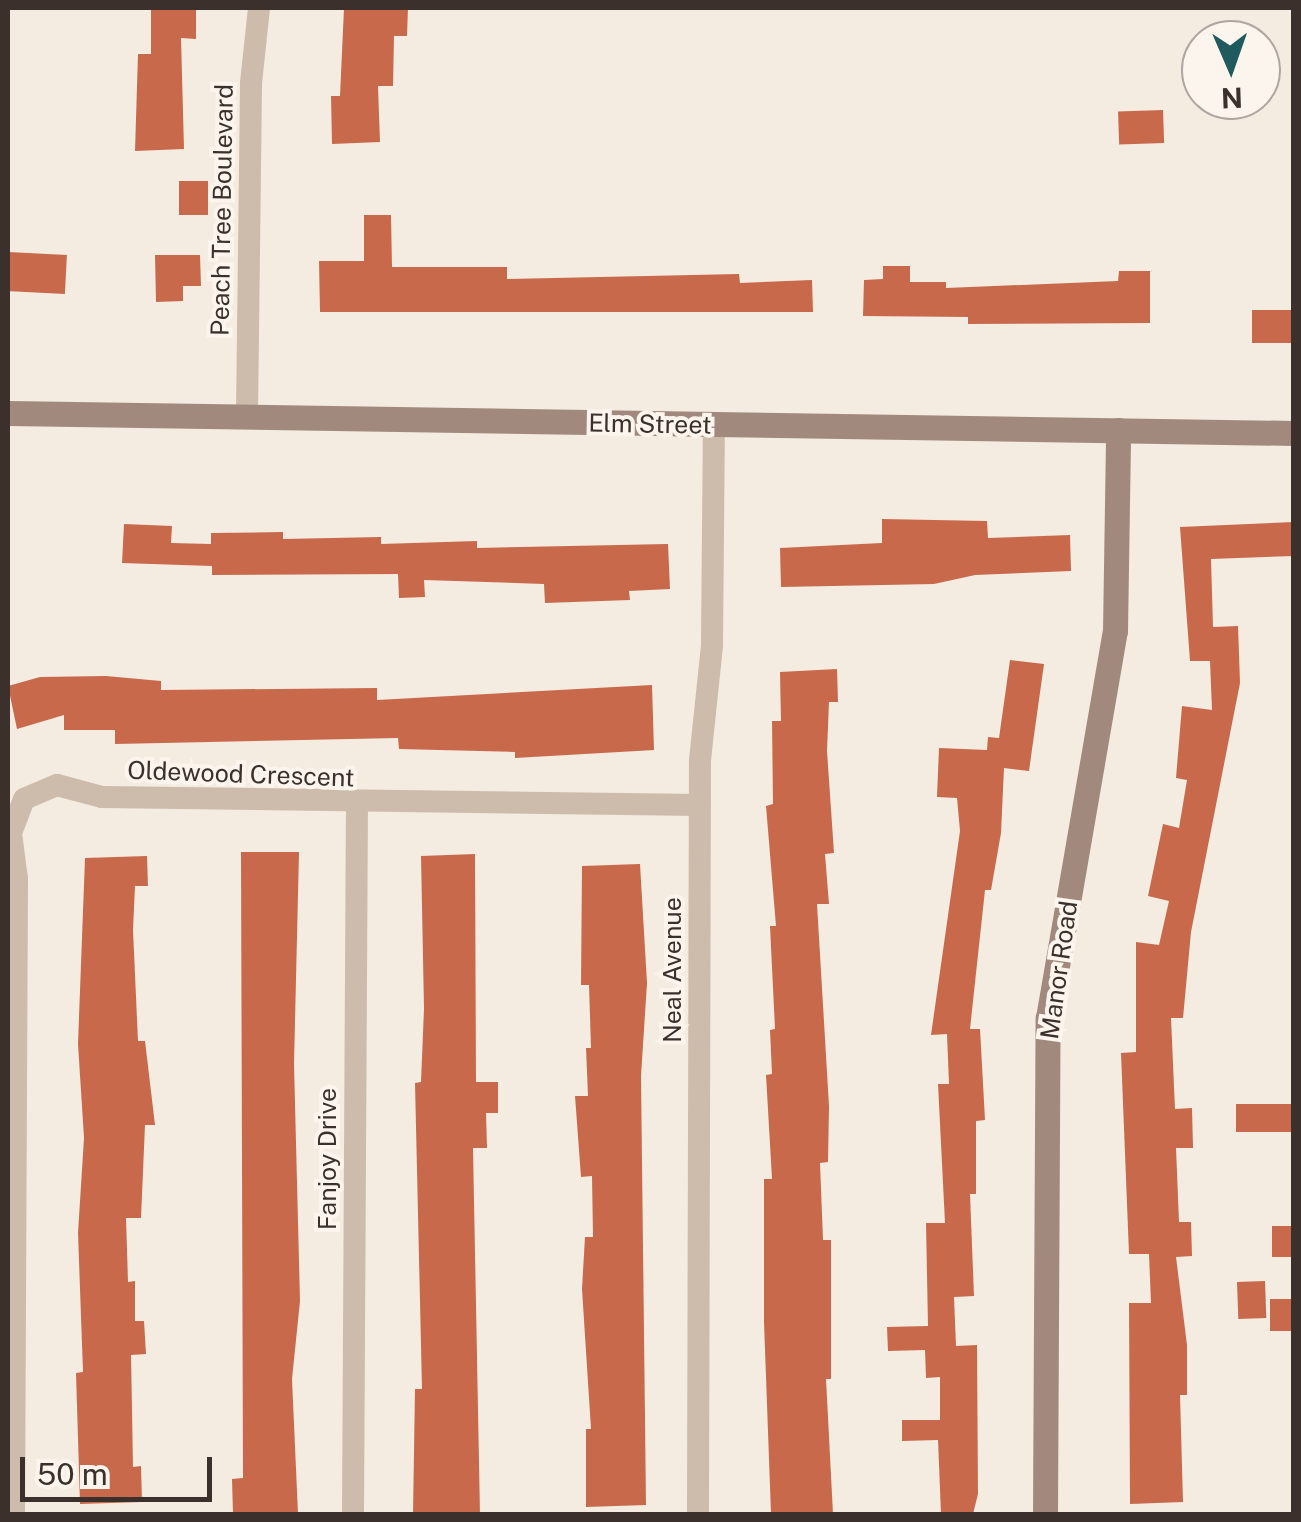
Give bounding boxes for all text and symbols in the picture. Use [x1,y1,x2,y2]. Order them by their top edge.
north arrow [1181,20,1281,120]
text: N [1220,82,1244,115]
street label: Peach Tree Boulevard [205,83,239,337]
street label: Elm Street [588,408,712,440]
street label: Oldewood Crescent [127,755,355,793]
street label: Neal Avenue [657,897,687,1043]
street label: Manor Road [1034,899,1084,1041]
street label: Fanjoy Drive [312,1088,342,1230]
scale bar [25,1437,218,1499]
text: 50 m [37,1456,108,1492]

